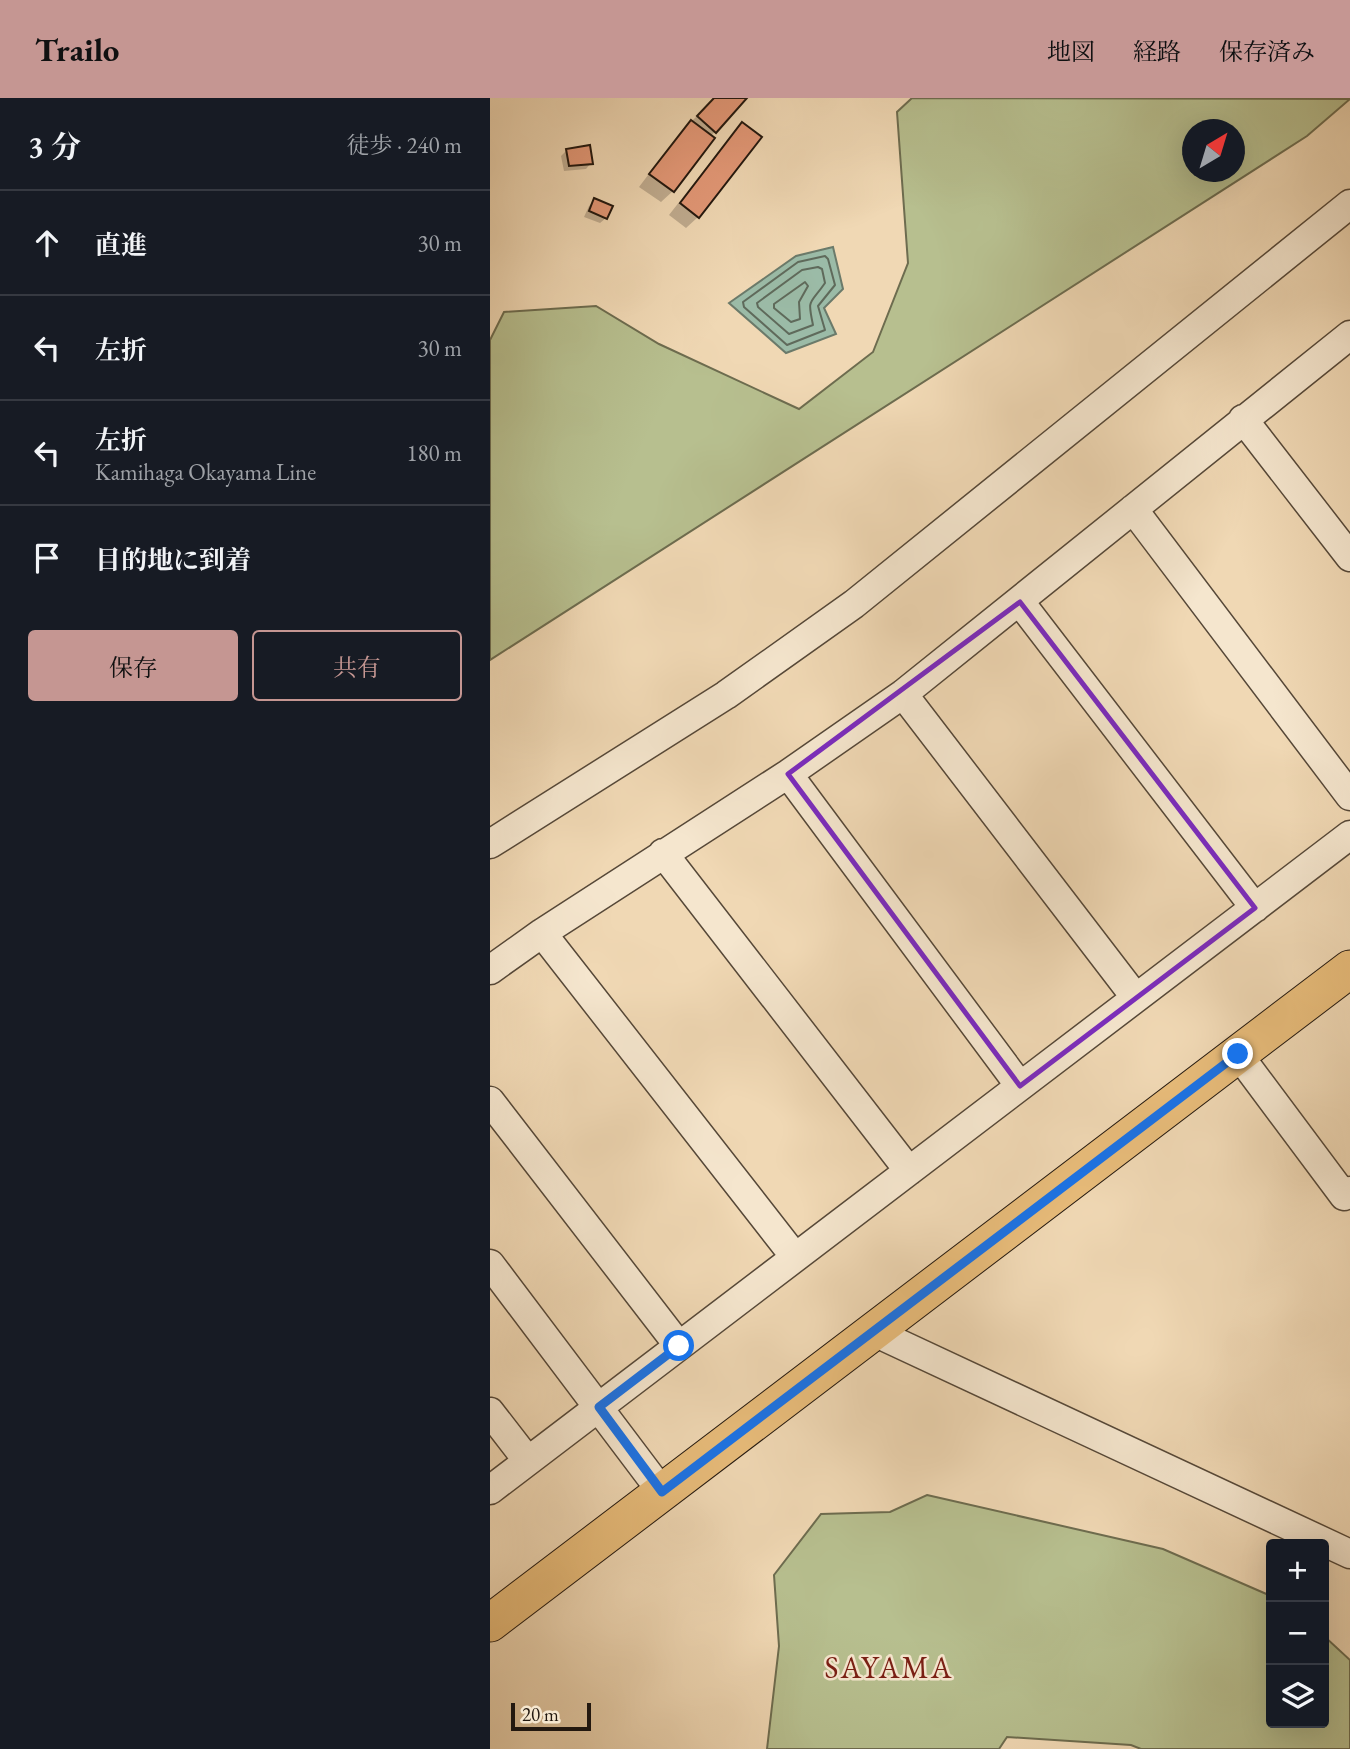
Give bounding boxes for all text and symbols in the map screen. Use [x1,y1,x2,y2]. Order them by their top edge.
text: Trailo [35,28,119,71]
text: 地図 [1047,36,1095,67]
text: 経路 [1133,36,1181,67]
text: 保存済み [1219,36,1315,67]
north arrow [1182,119,1245,182]
text: 3 分 [28,127,81,166]
text: 徒歩 · 240 m [347,130,462,160]
icon: ahead [28,224,66,262]
text: 直進 [95,228,147,262]
text: 30 m [417,228,462,258]
icon: left [28,329,66,367]
text: 左折 [95,333,147,367]
text: 30 m [417,333,462,363]
text: 左折 [95,423,147,457]
icon: left [28,434,66,472]
text: 180 m [406,438,462,468]
text: Kamihaga Okayama Line [95,457,316,487]
icon: arrive [28,539,66,577]
text: 目的地に到着 [95,543,251,577]
button: 保存 [28,630,238,701]
button: 共有 [252,630,462,701]
route end [1222,1038,1253,1069]
route start [663,1330,694,1361]
map controls [1266,1539,1329,1728]
button: + [1266,1539,1329,1602]
button: − [1266,1602,1329,1665]
district label: SAYAMA [825,1648,953,1687]
button: layers [1266,1665,1329,1728]
scale bar [511,1700,592,1732]
text: 20 m [522,1702,559,1727]

